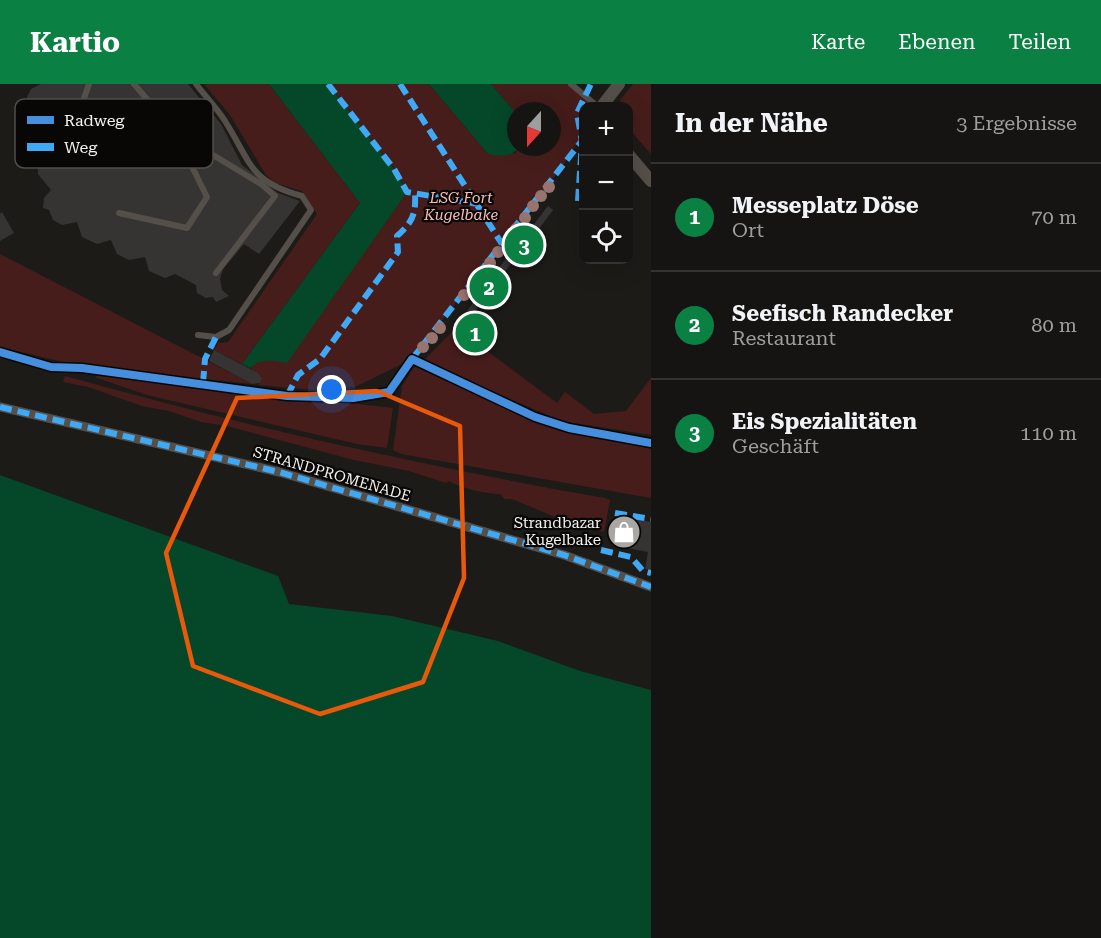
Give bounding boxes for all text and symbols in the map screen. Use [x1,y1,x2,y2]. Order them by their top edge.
text: Kartio [30,26,120,59]
text: Karte [811,30,865,54]
text: Ebenen [898,30,976,54]
text: Teilen [1009,30,1071,54]
legend [15,99,213,168]
north arrow [507,102,561,156]
map controls [579,102,633,264]
button: + [579,102,633,156]
text: In der Nähe [675,108,828,138]
text: Radweg [64,111,125,130]
text: 3 Ergebnisse [956,111,1077,135]
text: Weg [64,138,98,157]
button: − [579,156,633,210]
park label: LSG Fort Kugelbake [423,189,498,224]
text: Messeplatz Döse [732,193,919,218]
text: 1 [689,205,700,229]
text: 70 m [1031,205,1077,229]
button: locate [579,210,633,264]
text: Ort [732,218,764,242]
pin: 3 [504,222,544,268]
pin: 2 [470,264,508,310]
text: Seefisch Randecker [732,301,953,326]
pin: 1 [456,310,494,356]
text: 2 [689,313,700,337]
text: 80 m [1031,313,1077,337]
text: Restaurant [732,326,836,350]
your location [317,375,346,404]
text: Eis Spezialitäten [732,409,917,434]
text: 3 [689,421,700,445]
text: 110 m [1020,421,1077,445]
text: Geschäft [732,434,819,458]
street label: STRANDPROMENADE [251,443,413,505]
place label: Strandbazar Kugelbake [514,514,601,549]
shop icon: Strandbazar Kugelbake [606,514,642,550]

